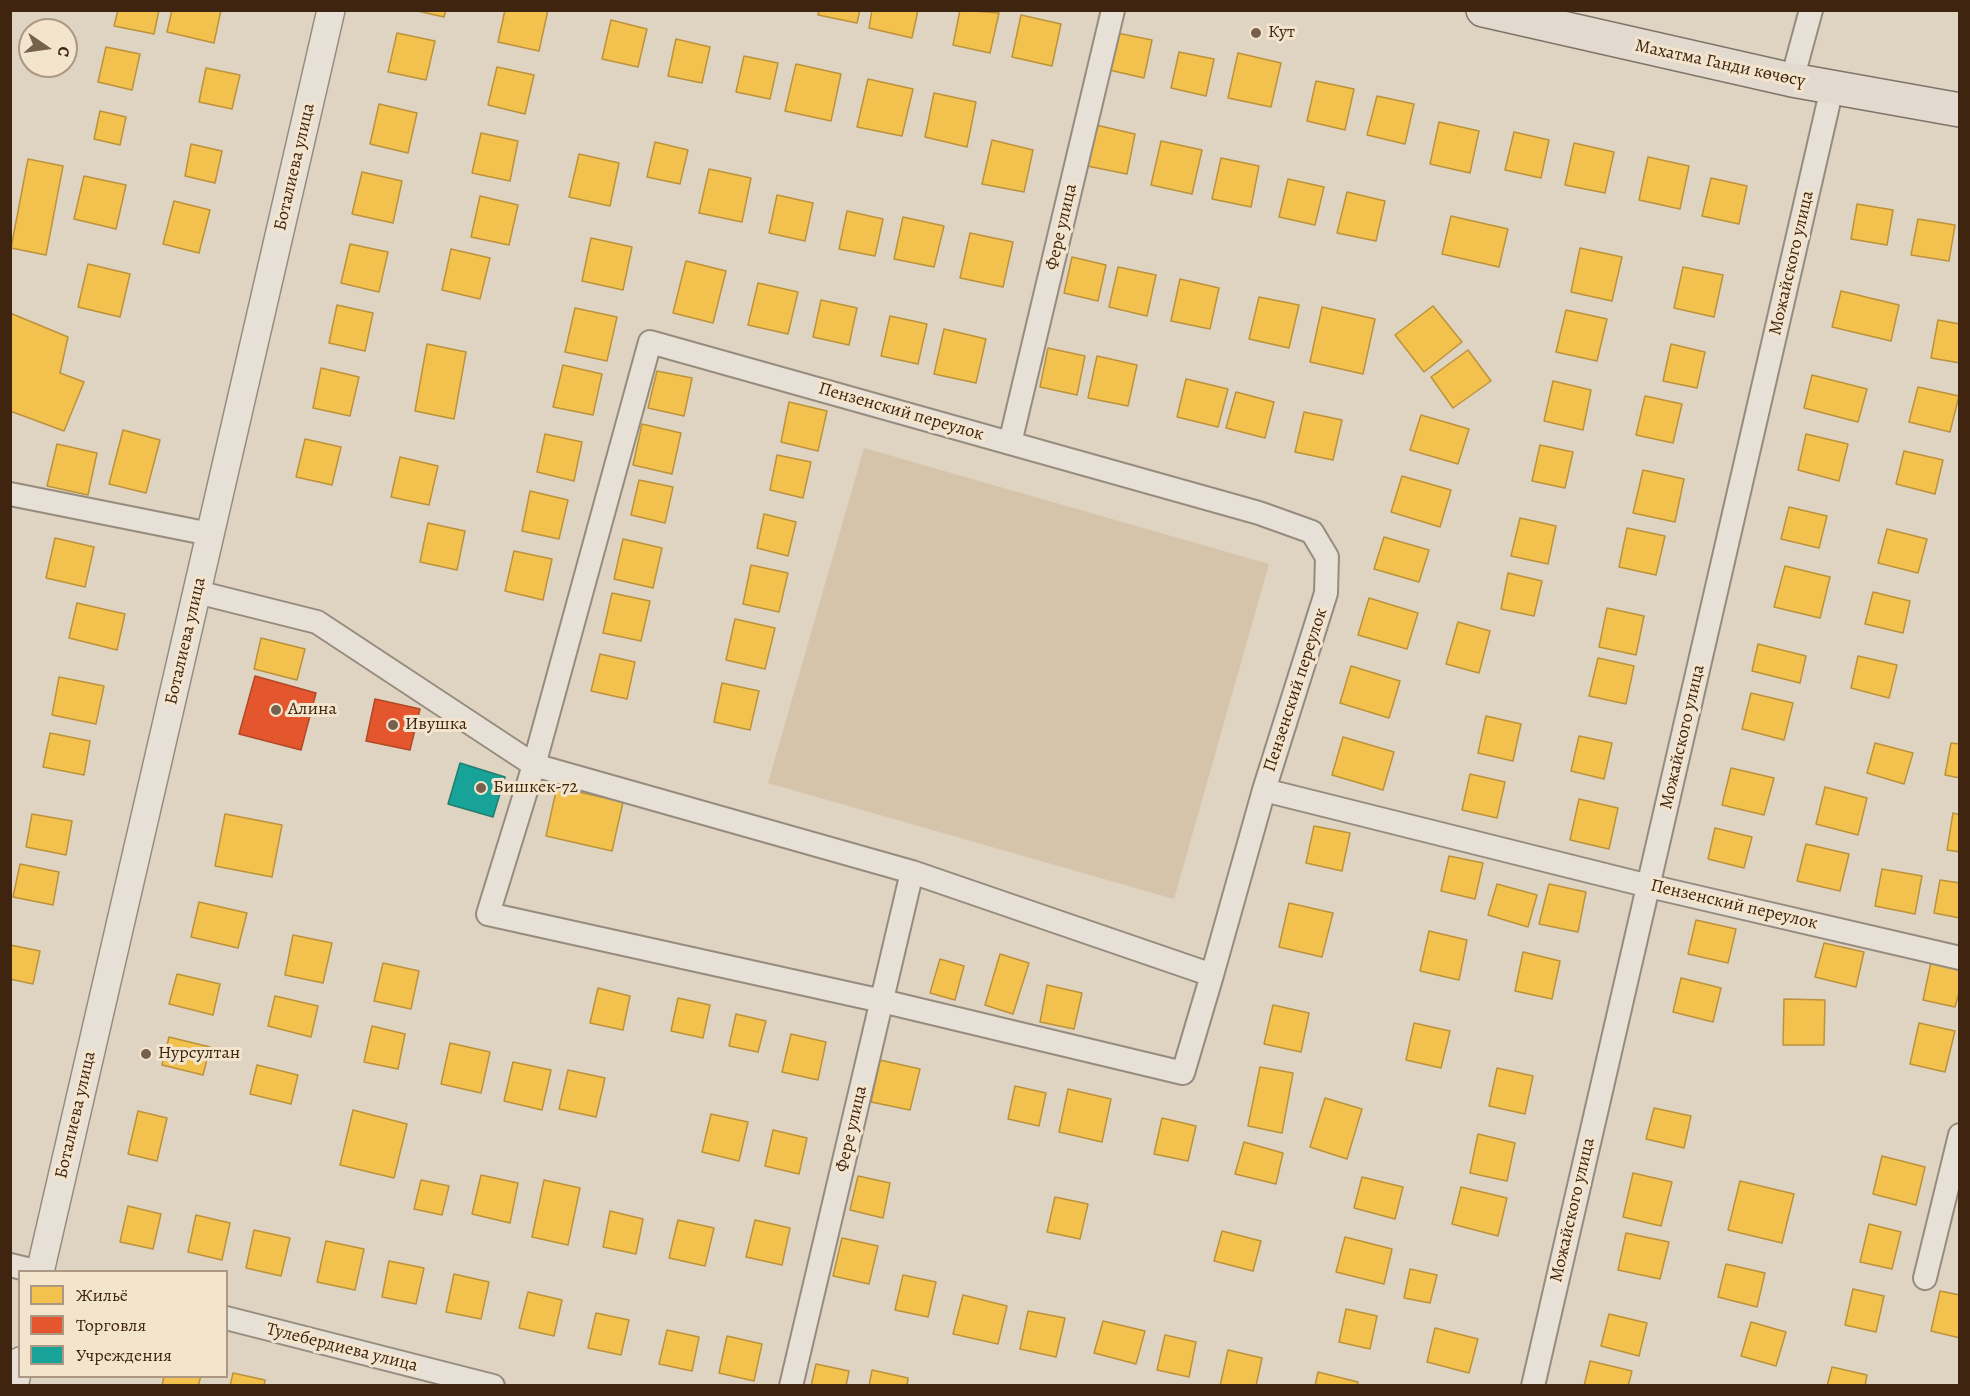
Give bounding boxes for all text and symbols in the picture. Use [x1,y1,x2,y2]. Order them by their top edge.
north arrow [18,18,78,78]
place label: Кут [1268,22,1295,44]
marker: Кут [1249,26,1263,40]
street label: Махатма Ганди көчөсү [1633,35,1807,93]
text: С [52,44,75,59]
street label: Боталиева улица [270,101,320,233]
street label: Фере улица [1042,182,1082,272]
street label: Можайского улица [1765,189,1819,337]
street label: Пензенский переулок [816,378,986,446]
street label: Боталиева улица [161,575,211,707]
street label: Пензенский переулок [1259,605,1333,775]
street label: Можайского улица [1656,663,1710,811]
place label: Алина [288,699,337,721]
marker: Алина [269,703,283,717]
place label: Ивушка [405,714,467,736]
marker: Ивушка [386,718,400,732]
place label: Бишкек-72 [493,777,578,799]
marker: Бишкек-72 [474,781,488,795]
street label: Пензенский переулок [1648,875,1820,935]
place label: Нурсултан [158,1043,240,1065]
marker: Нурсултан [139,1047,153,1061]
street label: Боталиева улица [51,1049,101,1181]
street label: Фере улица [832,1084,872,1174]
street label: Можайского улица [1546,1136,1600,1284]
legend [18,1270,228,1378]
text: Жильё [76,1283,128,1307]
text: Торговля [76,1313,146,1337]
street label: Тулебердиева улица [264,1319,420,1377]
text: Учреждения [76,1343,172,1367]

